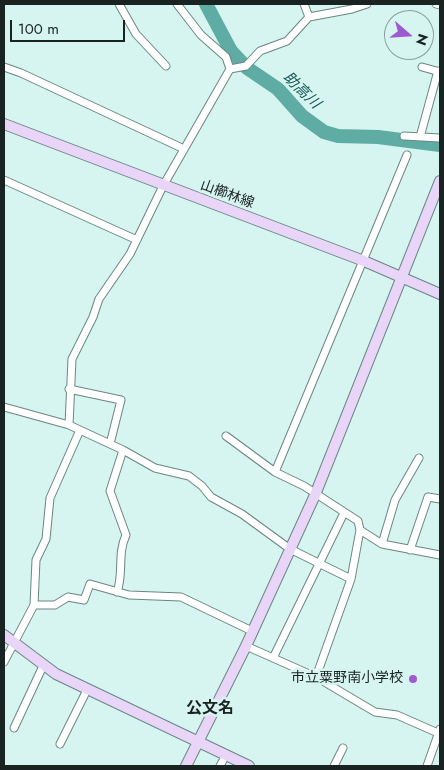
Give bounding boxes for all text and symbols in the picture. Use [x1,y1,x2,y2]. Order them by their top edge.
scale bar [12,10,128,42]
north arrow [384,10,434,60]
text: 100 m [18,18,59,40]
text: N [411,31,434,48]
water label: 助高川 [279,69,323,113]
street label: 山櫛林線 [198,178,256,212]
place label: 市立粟野南小学校 [291,671,403,687]
marker: 市立粟野南小学校 [407,673,419,685]
district label: 公文名 [186,699,234,719]

